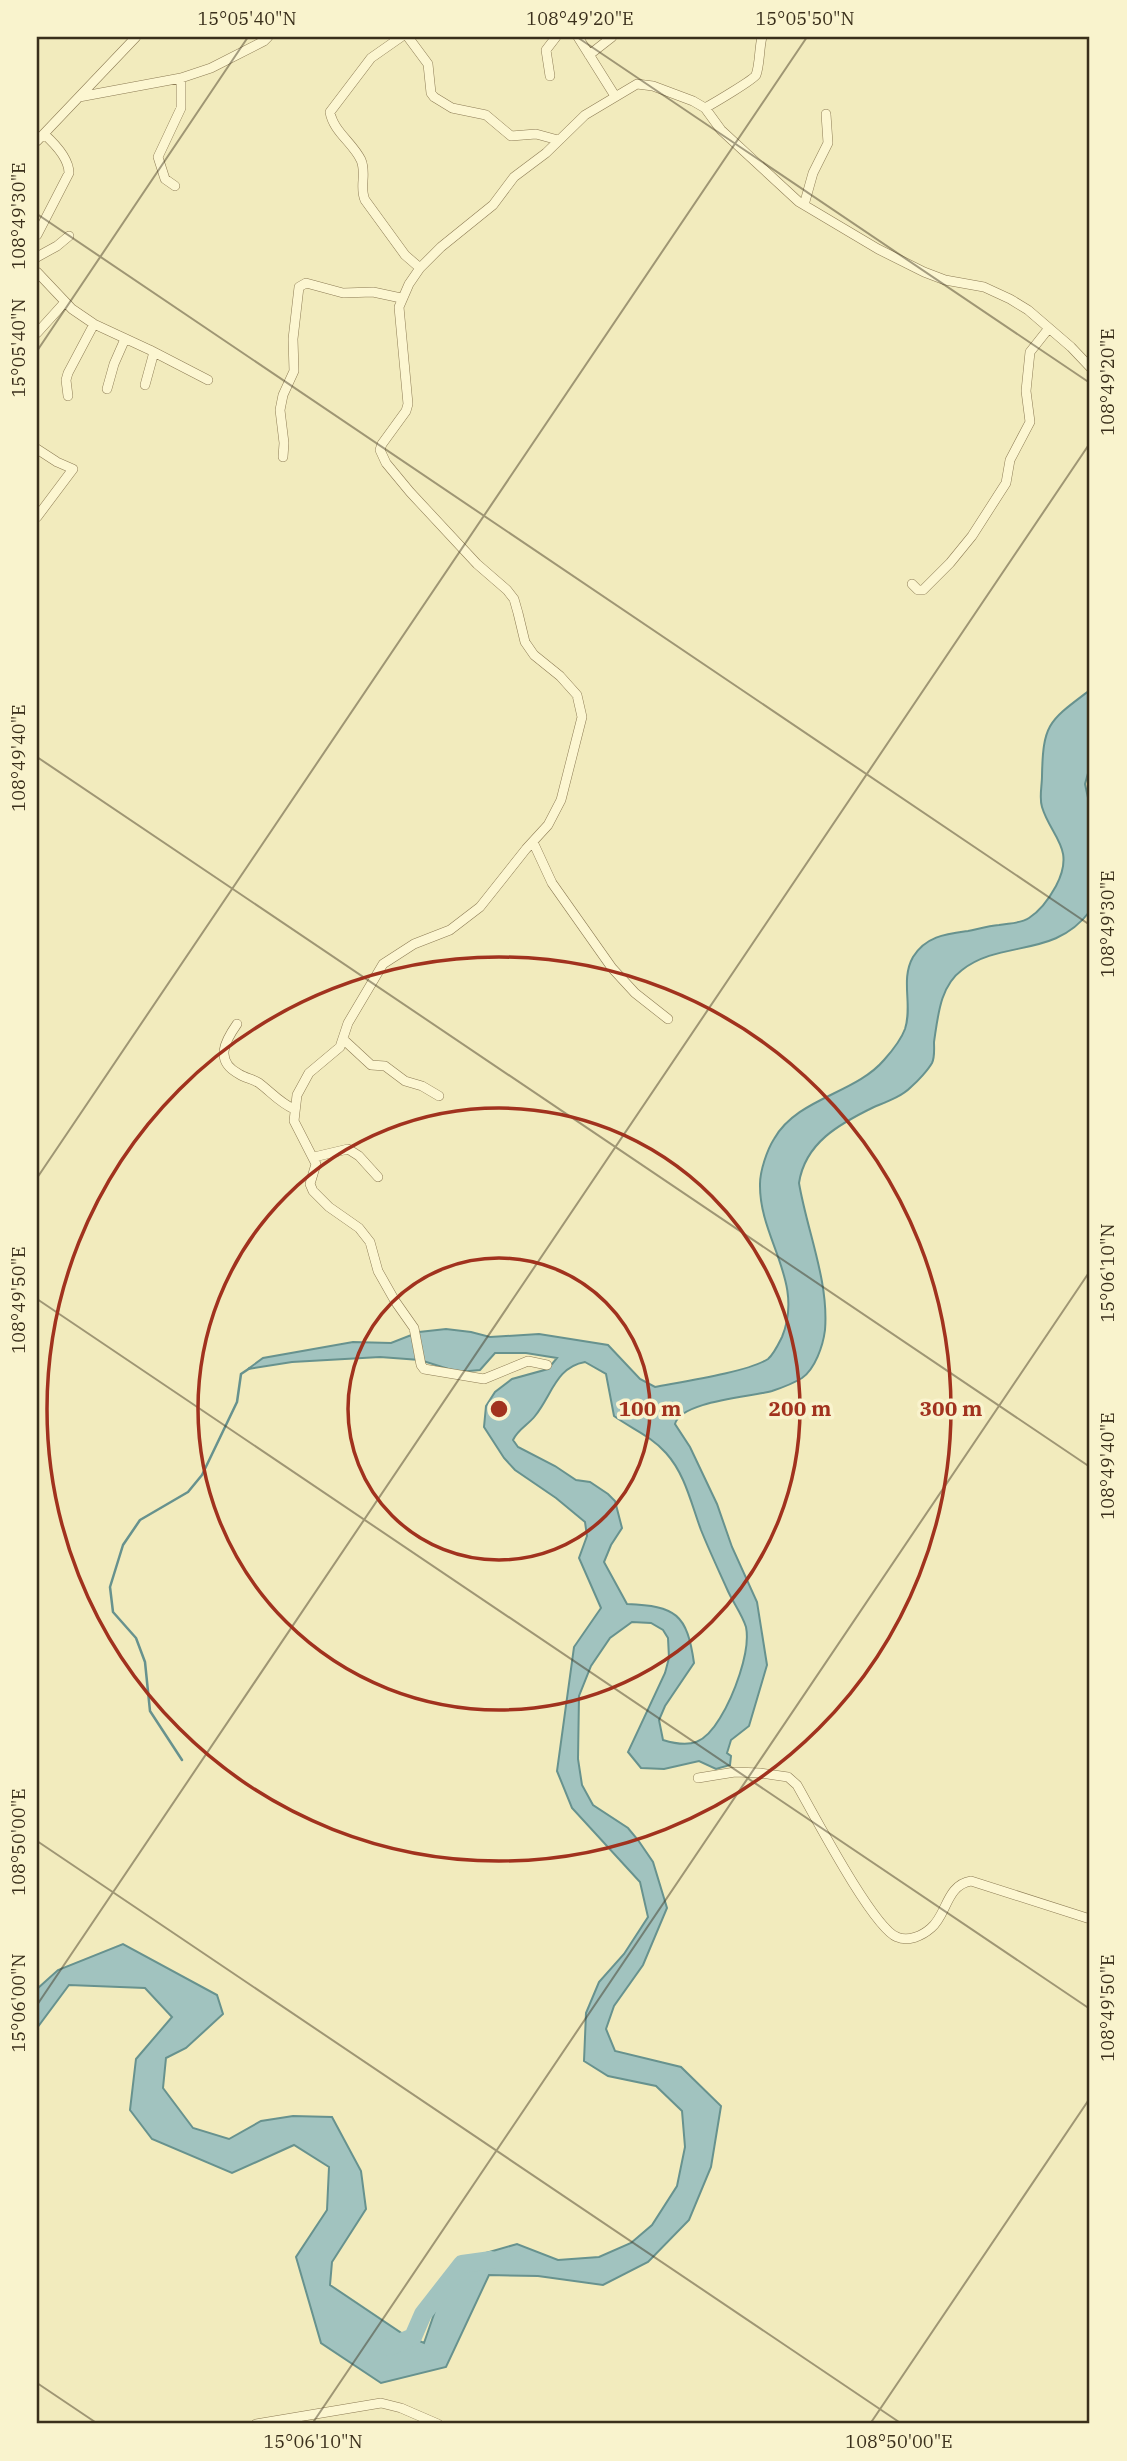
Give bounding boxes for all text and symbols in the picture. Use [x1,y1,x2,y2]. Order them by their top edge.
text: 15°05'40"N [198,7,297,30]
text: 108°49'20"E [526,7,634,30]
text: 15°05'50"N [756,7,855,30]
text: 108°49'30"E [7,162,30,270]
text: 15°05'40"N [7,299,30,398]
text: 108°49'20"E [1096,328,1119,436]
text: 108°49'40"E [7,704,30,812]
text: 108°49'30"E [1096,870,1119,978]
text: 15°06'10"N [1096,1224,1119,1323]
text: 108°49'50"E [7,1246,30,1354]
text: 100 m [618,1394,682,1422]
text: 200 m [768,1394,832,1422]
text: 300 m [919,1394,983,1422]
centre of rings [487,1397,511,1421]
text: 108°49'40"E [1096,1412,1119,1520]
text: 108°50'00"E [7,1788,30,1896]
text: 15°06'00"N [7,1954,30,2053]
text: 108°49'50"E [1096,1954,1119,2062]
text: 15°06'10"N [264,2430,363,2453]
text: 108°50'00"E [845,2430,953,2453]

